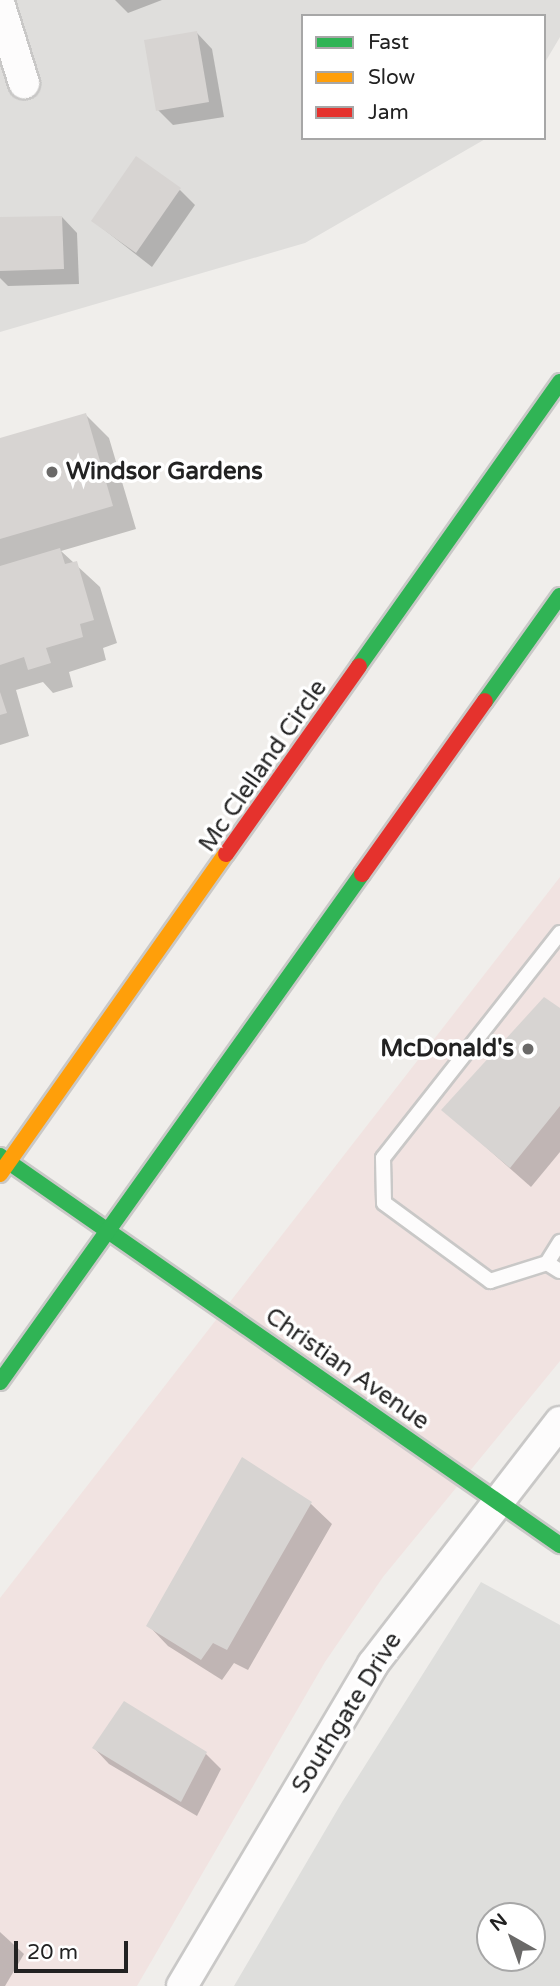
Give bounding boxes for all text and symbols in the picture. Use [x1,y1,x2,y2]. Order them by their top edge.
legend [301,14,546,140]
text: Fast [368,30,409,55]
text: Slow [368,65,415,90]
text: Jam [368,100,409,125]
place label: Windsor Gardens [66,458,263,486]
marker: Windsor Gardens [44,464,60,480]
street label: Mc Clelland Circle [193,674,333,858]
place label: McDonald's [380,1035,514,1063]
marker: McDonald's [520,1041,536,1057]
street label: Christian Avenue [260,1302,434,1436]
street label: Southgate Drive [286,1627,408,1799]
north arrow [476,1902,546,1972]
text: N [486,1909,512,1936]
scale bar [18,1926,131,1970]
text: 20 m [27,1940,78,1965]

